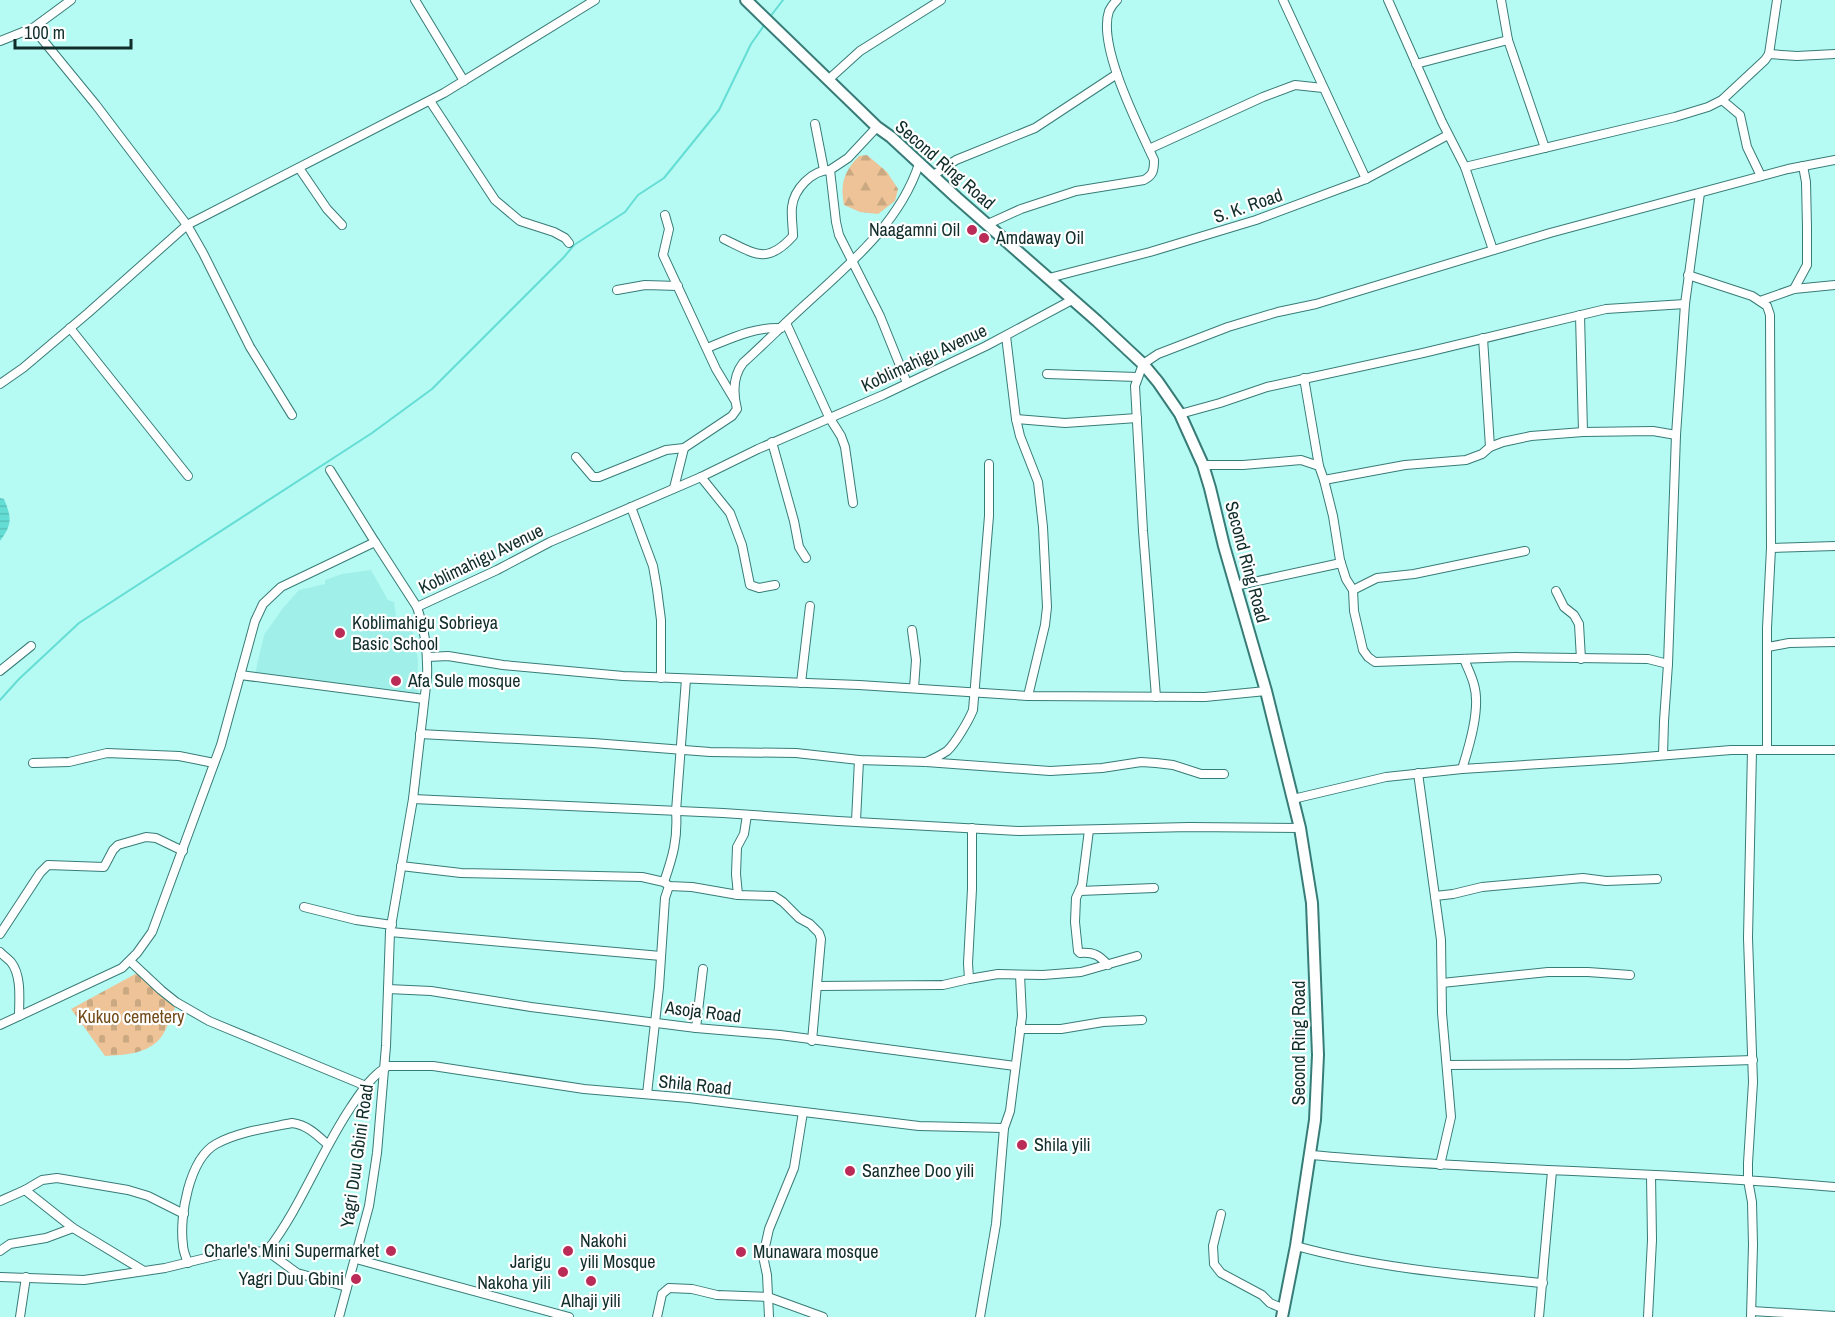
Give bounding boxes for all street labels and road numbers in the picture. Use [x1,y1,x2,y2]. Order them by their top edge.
street label: Second Ring Road [890,114,1001,215]
street label: S. K. Road [1210,182,1286,229]
street label: Koblimahigu Avenue [857,317,991,398]
street label: Second Ring Road [1219,498,1276,625]
street label: Koblimahigu Avenue [414,518,547,600]
street label: Second Ring Road [1286,981,1311,1105]
street label: Asoja Road [663,994,742,1029]
street label: Shila Road [657,1068,733,1101]
street label: Yagri Duu Gbini Road [334,1082,379,1229]

